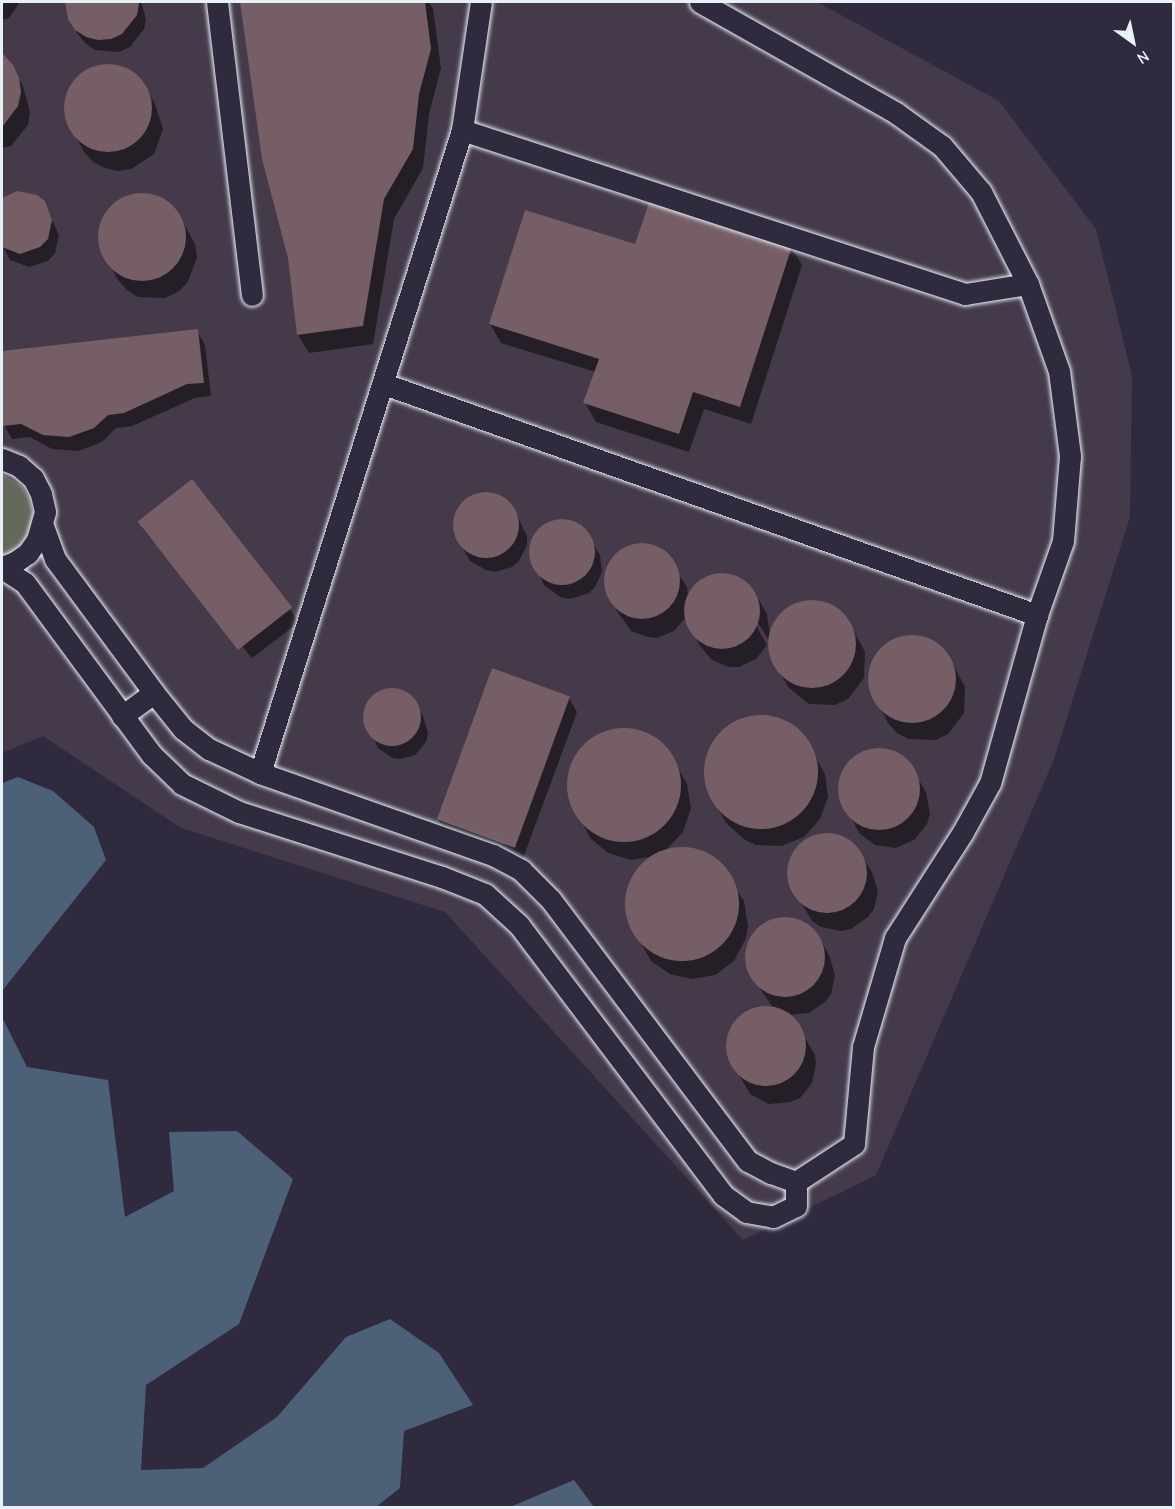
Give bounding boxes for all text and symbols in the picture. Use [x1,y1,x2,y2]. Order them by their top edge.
north arrow [1103,12,1163,72]
text: N [1134,47,1152,67]

